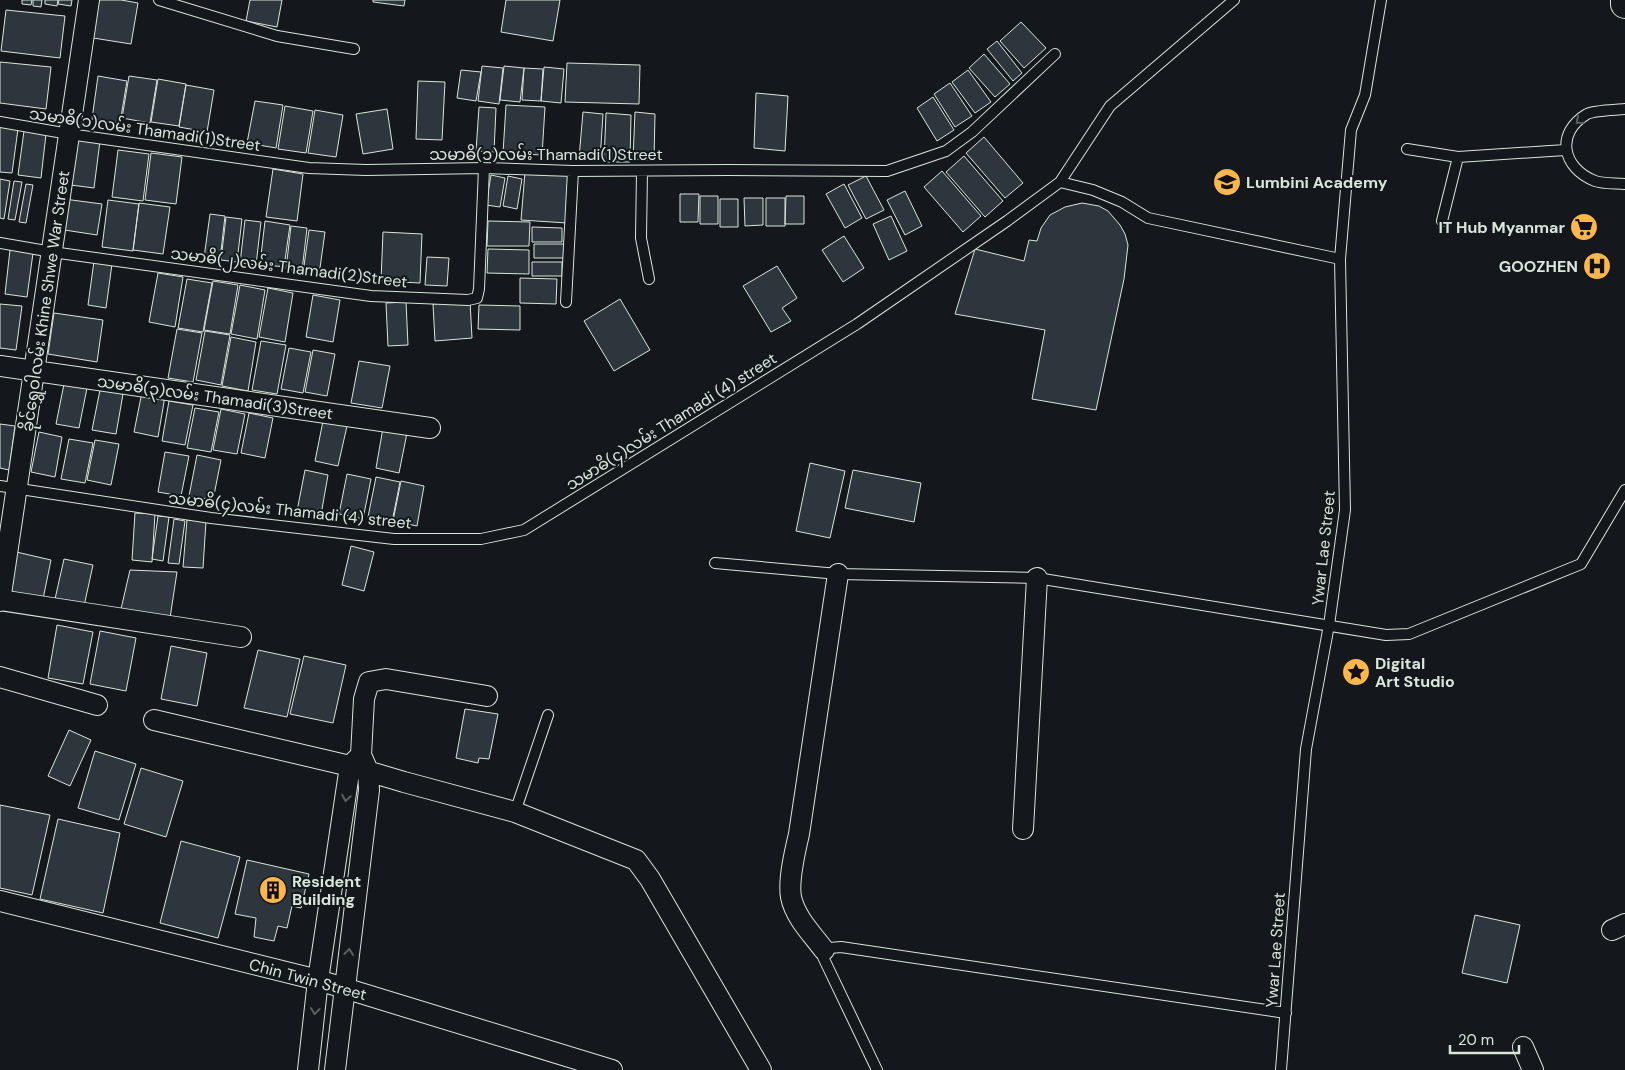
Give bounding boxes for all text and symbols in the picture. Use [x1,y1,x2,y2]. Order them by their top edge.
street label: သမာဓိ(၁)လမ်း Thamadi(1)Street [28,102,262,156]
one-way arrow [1576,115,1585,124]
street label: သမာဓိ(၁)လမ်း Thamadi(1)Street [429,143,663,165]
school or university icon: Lumbini Academy [1212,167,1242,197]
street label: ခိုင်ရွှေဝါလမ်း Khine Shwe War Street [16,169,78,434]
place label: Lumbini Academy [1246,172,1388,193]
supermarket icon: IT Hub Myanmar [1569,212,1599,242]
place label: IT Hub Myanmar [1438,217,1565,238]
street label: သမာဓိ(၂)လမ်း Thamadi(2)Street [169,242,409,295]
hospital icon: GOOZHEN [1582,251,1612,281]
place label: GOOZHEN [1499,256,1578,277]
street label: သမာဓိ(၄)လမ်း Thamadi (4) street [562,347,782,498]
street label: သမာဓိ(၃)လမ်း Thamadi(3)Street [95,370,334,427]
street label: သမာဓိ(၄)လမ်း Thamadi (4) street [167,486,413,537]
street label: Ywar Lae Street [1307,489,1340,607]
place label: Digital Art Studio [1375,653,1455,692]
place icon: Digital Art Studio [1341,657,1371,687]
one-way arrow [342,794,352,803]
place label: Resident Building [292,871,361,910]
building icon: Resident Building [258,875,288,905]
street label: Ywar Lae Street [1261,892,1290,1008]
one-way arrow [343,948,354,956]
street label: Chin Twin Street [247,954,369,1005]
one-way arrow [310,1007,321,1015]
scale bar [1450,1022,1519,1054]
text: 20 m [1458,1030,1494,1050]

